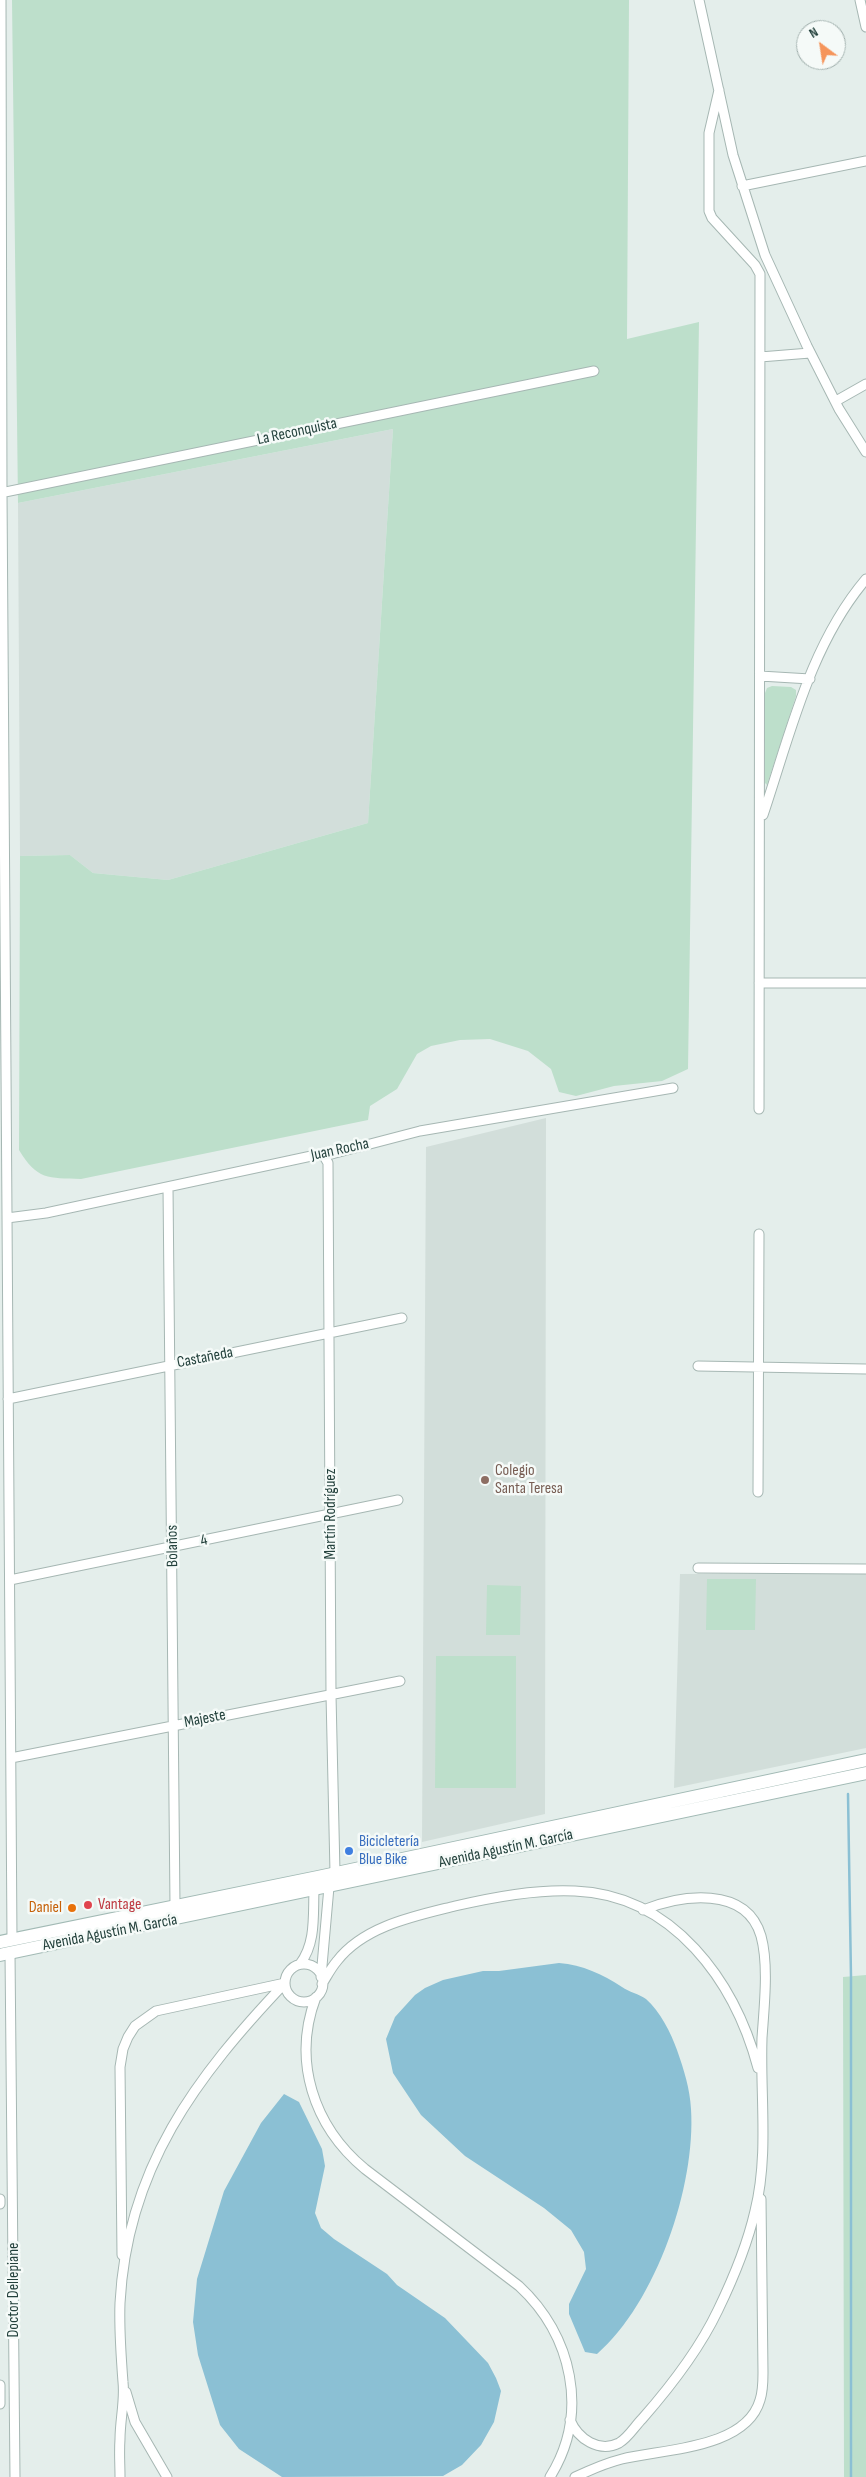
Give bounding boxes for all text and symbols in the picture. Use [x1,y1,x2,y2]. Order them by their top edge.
north arrow [796,20,846,70]
text: N [806,23,821,42]
street label: La Reconquista [255,414,339,450]
street label: Juan Rocha [309,1135,371,1165]
street label: Castañeda [175,1343,235,1373]
place label: Colegio Santa Teresa [495,1461,563,1499]
street label: Martín Rodríguez [321,1468,341,1560]
marker: Colegio Santa Teresa [479,1474,491,1486]
street label: Bolaños [163,1525,183,1567]
street label: 4 [199,1531,209,1551]
street label: Majeste [183,1706,227,1732]
street label: Avenida Agustín M. García [437,1825,575,1873]
place label: Bicicletería Blue Bike [359,1832,419,1870]
marker: Bicicletería Blue Bike [343,1845,355,1857]
place label: Vantage [98,1895,142,1915]
place label: Daniel [29,1898,62,1918]
marker: Vantage [82,1899,94,1911]
marker: Daniel [66,1902,78,1914]
street label: Avenida Agustín M. García [41,1911,179,1955]
street label: Doctor Dellepiane [4,2242,24,2338]

